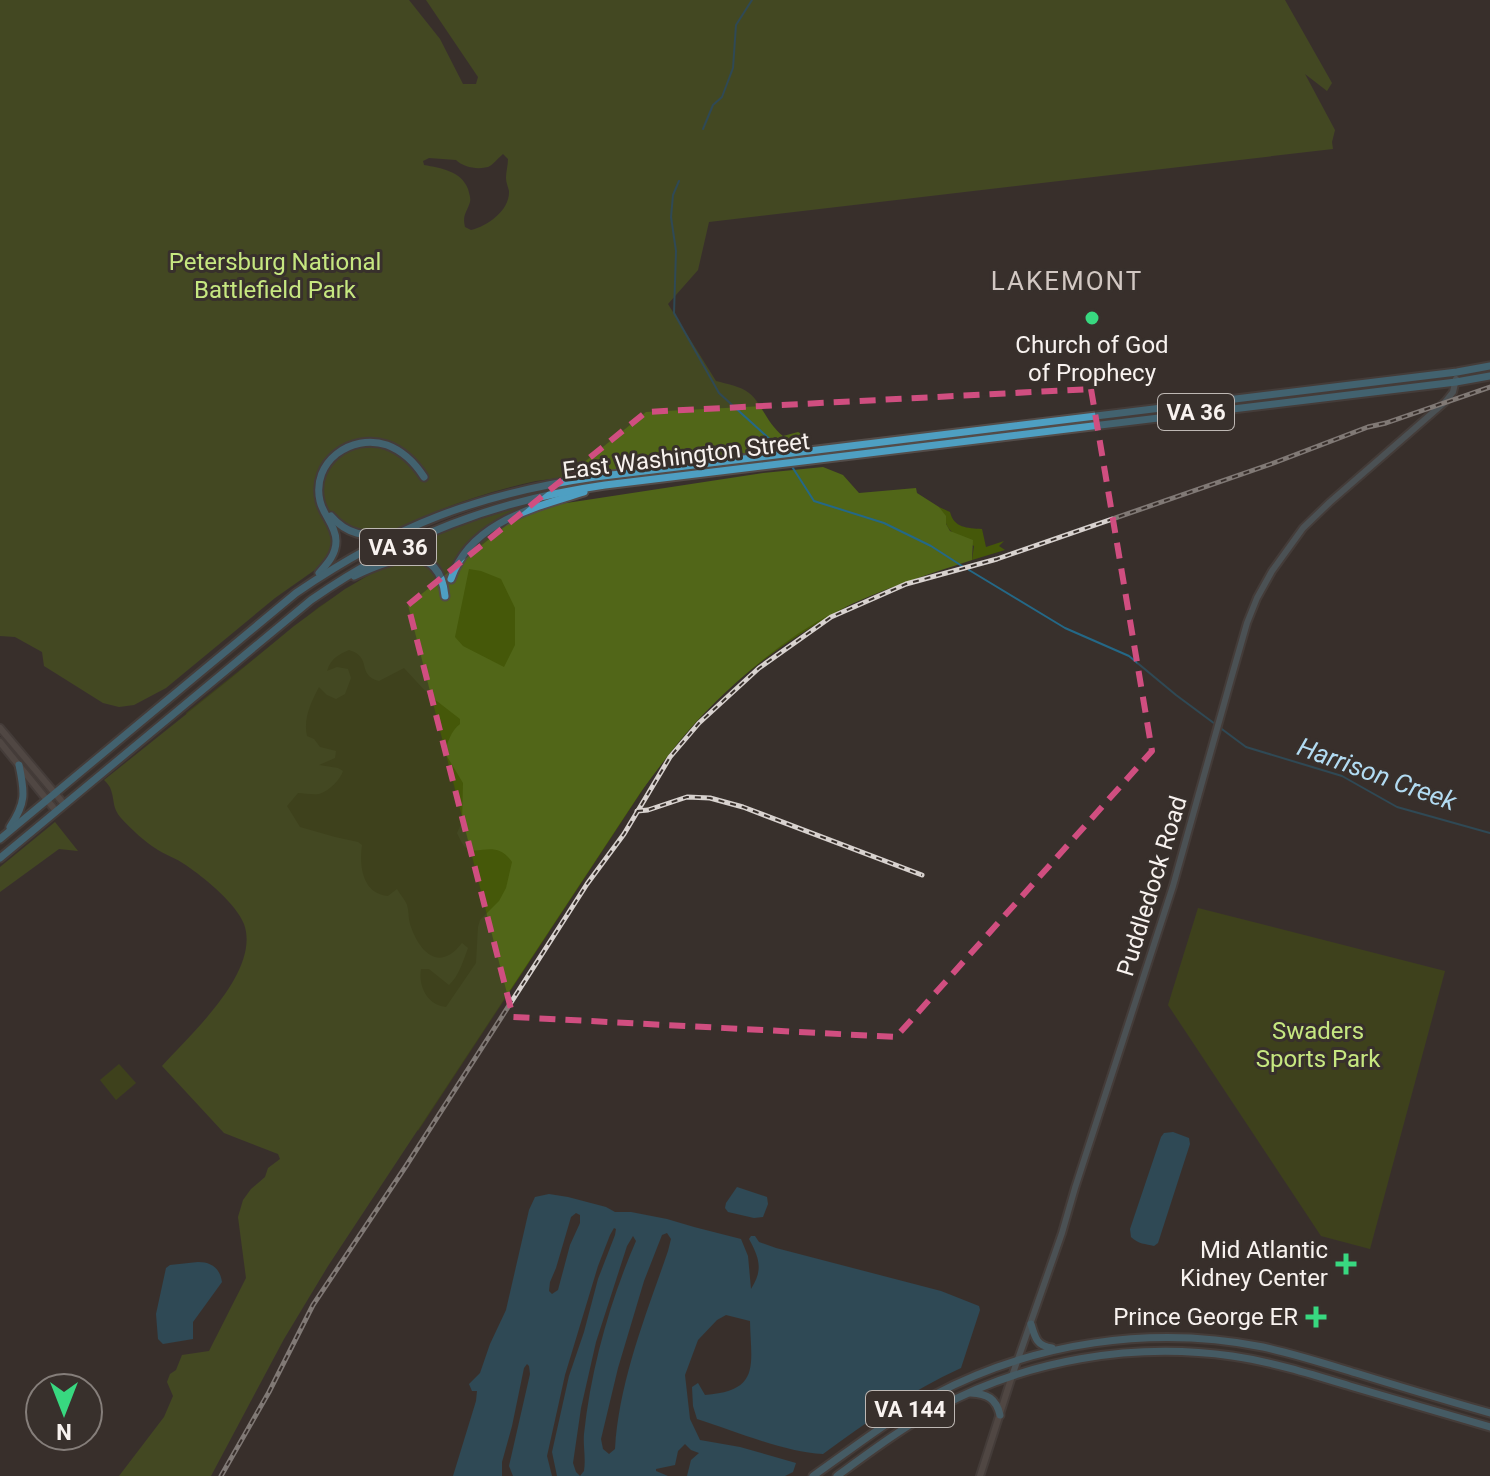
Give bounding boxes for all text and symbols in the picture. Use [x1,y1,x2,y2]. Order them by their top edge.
park label: Petersburg National Battlefield Park [169,248,381,304]
district label: LAKEMONT [991,266,1143,296]
marker: Church of God of Prophecy [1083,309,1101,327]
place label: Church of God of Prophecy [1015,331,1169,387]
road number: VA 36 [1158,394,1234,430]
street label: East Washington Street [561,427,811,485]
road number: VA 36 [360,529,436,565]
water label: Harrison Creek [1293,731,1462,817]
street label: Puddledock Road [1111,792,1193,980]
park label: Swaders Sports Park [1256,1017,1381,1073]
place label: Mid Atlantic Kidney Center [1180,1236,1328,1292]
marker: Mid Atlantic Kidney Center [1335,1253,1357,1275]
place label: Prince George ER [1113,1303,1298,1331]
marker: Prince George ER [1305,1306,1327,1328]
north arrow [24,1372,104,1452]
road number: VA 144 [866,1391,954,1427]
text: N [56,1419,72,1444]

